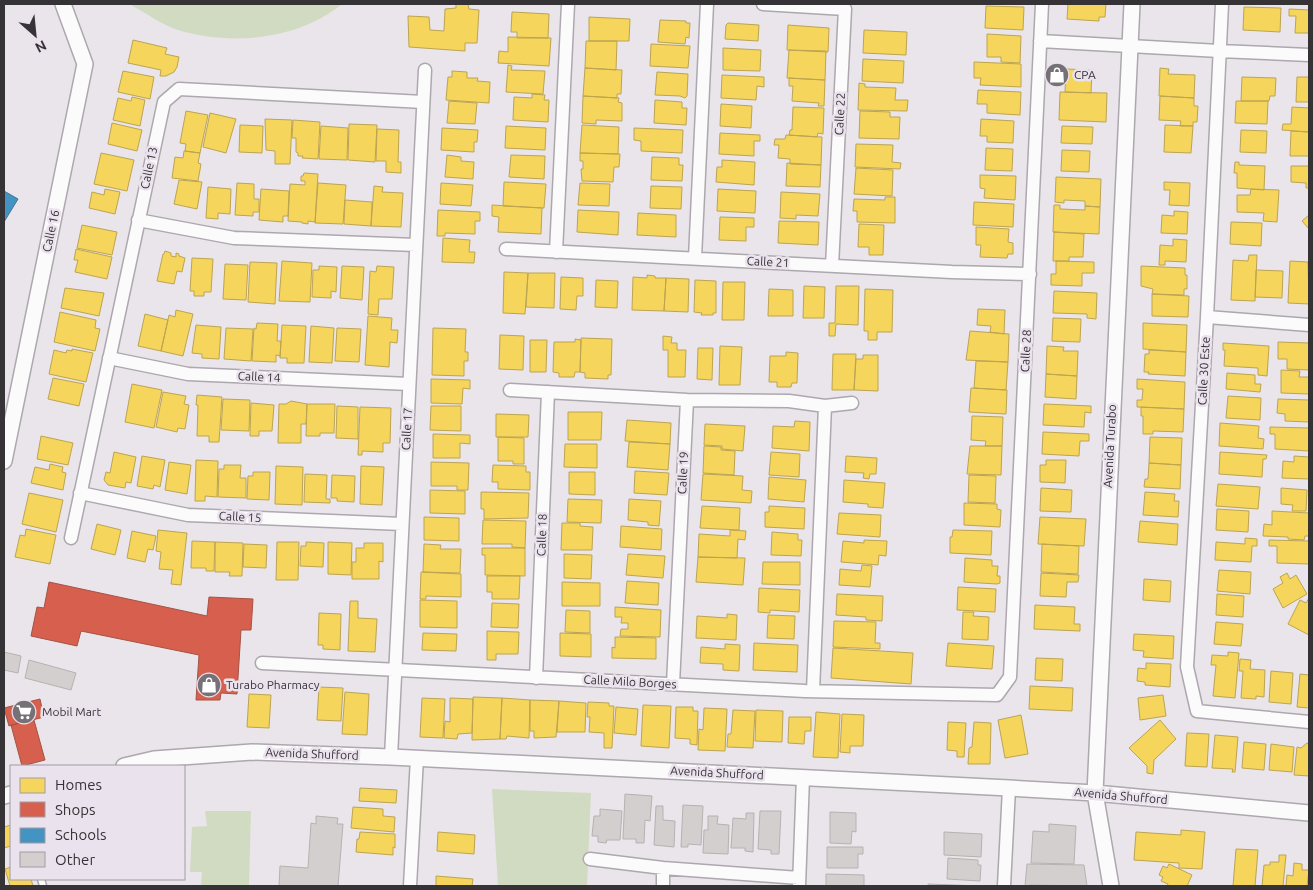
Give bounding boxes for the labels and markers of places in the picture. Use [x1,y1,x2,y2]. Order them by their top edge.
shop icon: CPA [1044,62,1070,88]
place label: CPA [1074,68,1096,81]
shop icon: Turabo Pharmacy [196,672,222,698]
place label: Turabo Pharmacy [226,678,320,691]
supermarket icon: Mobil Mart [11,699,37,725]
place label: Mobil Mart [42,705,101,718]

